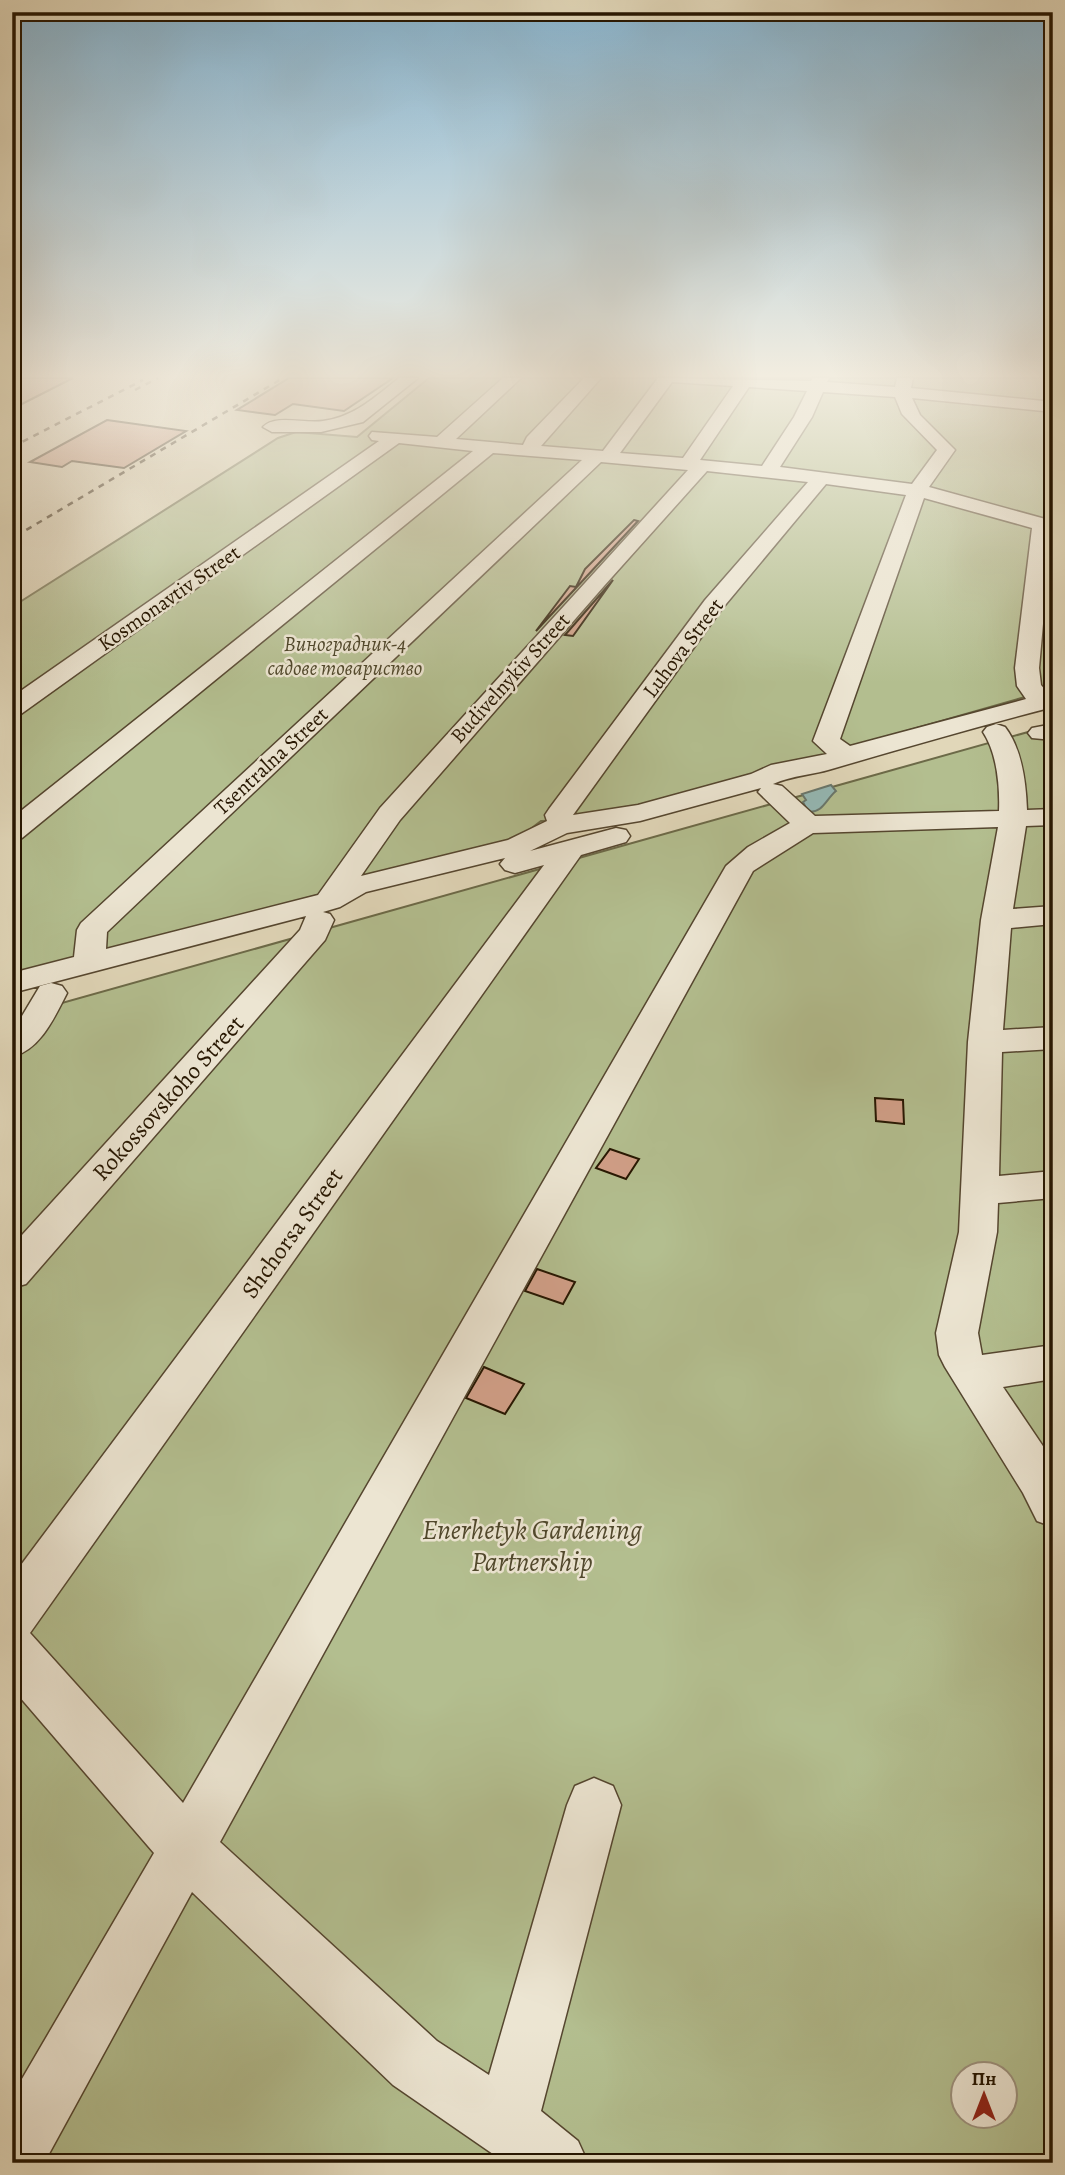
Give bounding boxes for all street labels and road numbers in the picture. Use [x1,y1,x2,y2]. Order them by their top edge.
street label: Kosmonavtiv Street [92,538,246,658]
street label: Luhova Street [636,592,730,704]
street label: Budivelnykiv Street [444,607,576,749]
street label: Tsentralna Street [208,701,334,821]
street label: Rokossovskoho Street [85,1008,251,1188]
street label: Shchorsa Street [234,1161,350,1305]

